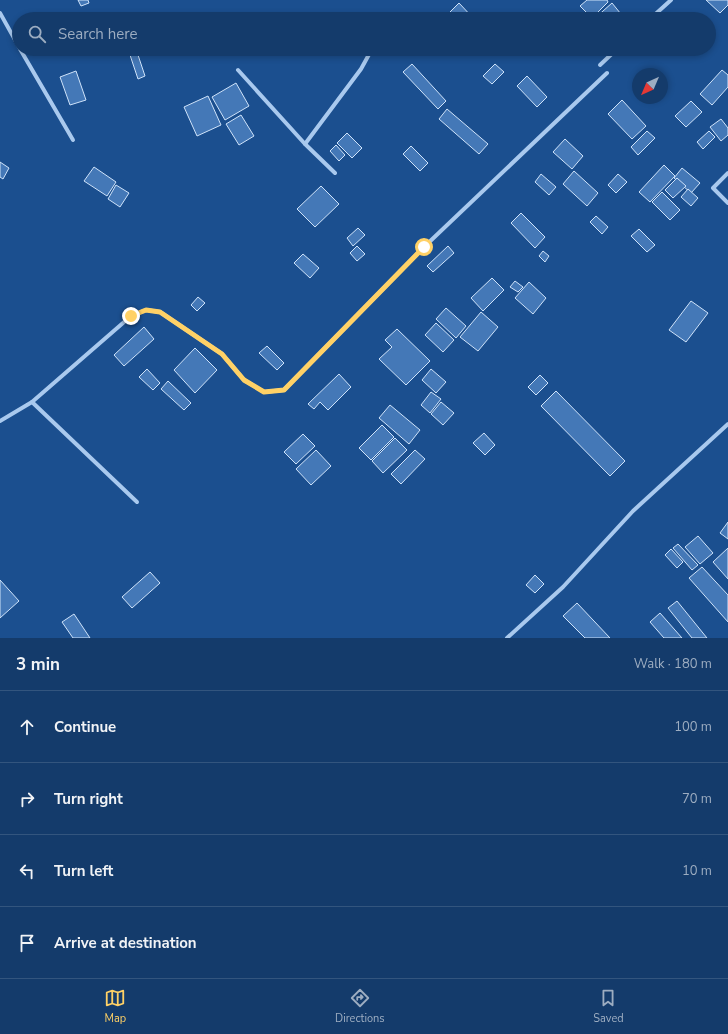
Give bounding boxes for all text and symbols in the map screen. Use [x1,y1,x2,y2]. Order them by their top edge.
search box [12,12,716,56]
icon: search [26,23,48,45]
text: Search here [58,24,138,44]
north arrow [632,68,668,104]
route start [415,238,433,256]
route end [122,307,140,325]
text: 3 min [16,653,60,676]
text: Walk · 180 m [634,655,712,673]
icon: ahead [16,716,38,738]
text: Continue [54,717,116,737]
text: 100 m [674,718,712,736]
icon: right [16,788,38,810]
text: Turn right [54,789,123,809]
text: 70 m [682,790,712,808]
icon: left [16,860,38,882]
text: Turn left [54,861,113,881]
text: 10 m [682,862,712,880]
icon: arrive [16,932,38,954]
text: Arrive at destination [54,933,197,953]
tab: Map [104,987,126,1026]
tab: Directions [335,987,385,1026]
tab: Saved [593,987,624,1026]

